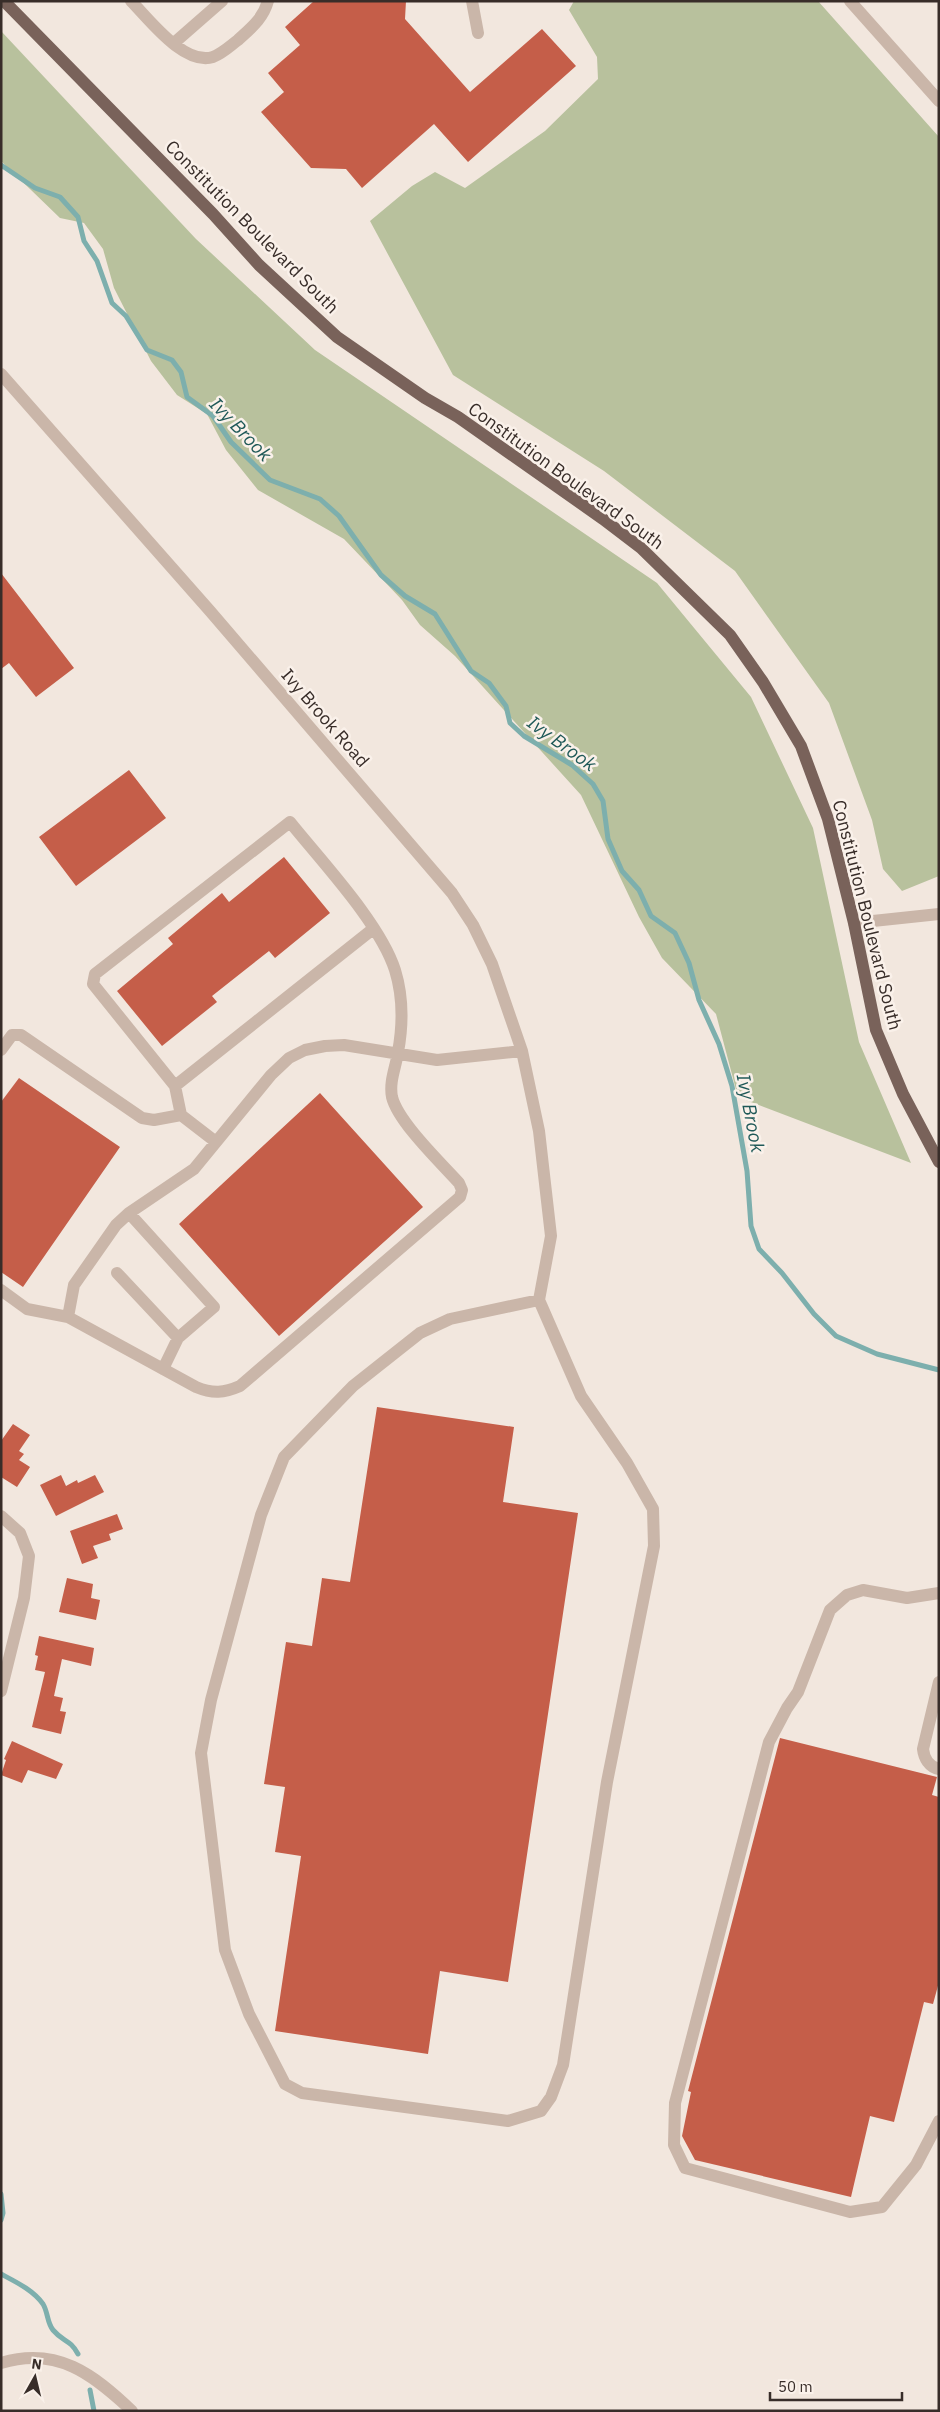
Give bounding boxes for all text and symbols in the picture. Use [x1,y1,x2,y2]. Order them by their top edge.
street label: Constitution Boulevard South [161,135,344,318]
water label: Ivy Brook [205,392,278,467]
street label: Constitution Boulevard South [464,397,669,554]
street label: Ivy Brook Road [276,664,374,772]
water label: Ivy Brook [523,710,602,777]
street label: Constitution Boulevard South [828,797,907,1032]
water label: Ivy Brook [732,1072,771,1156]
north arrow [10,2352,60,2402]
text: N [31,2355,43,2374]
scale bar [770,2370,902,2402]
text: 50 m [778,2377,813,2396]

